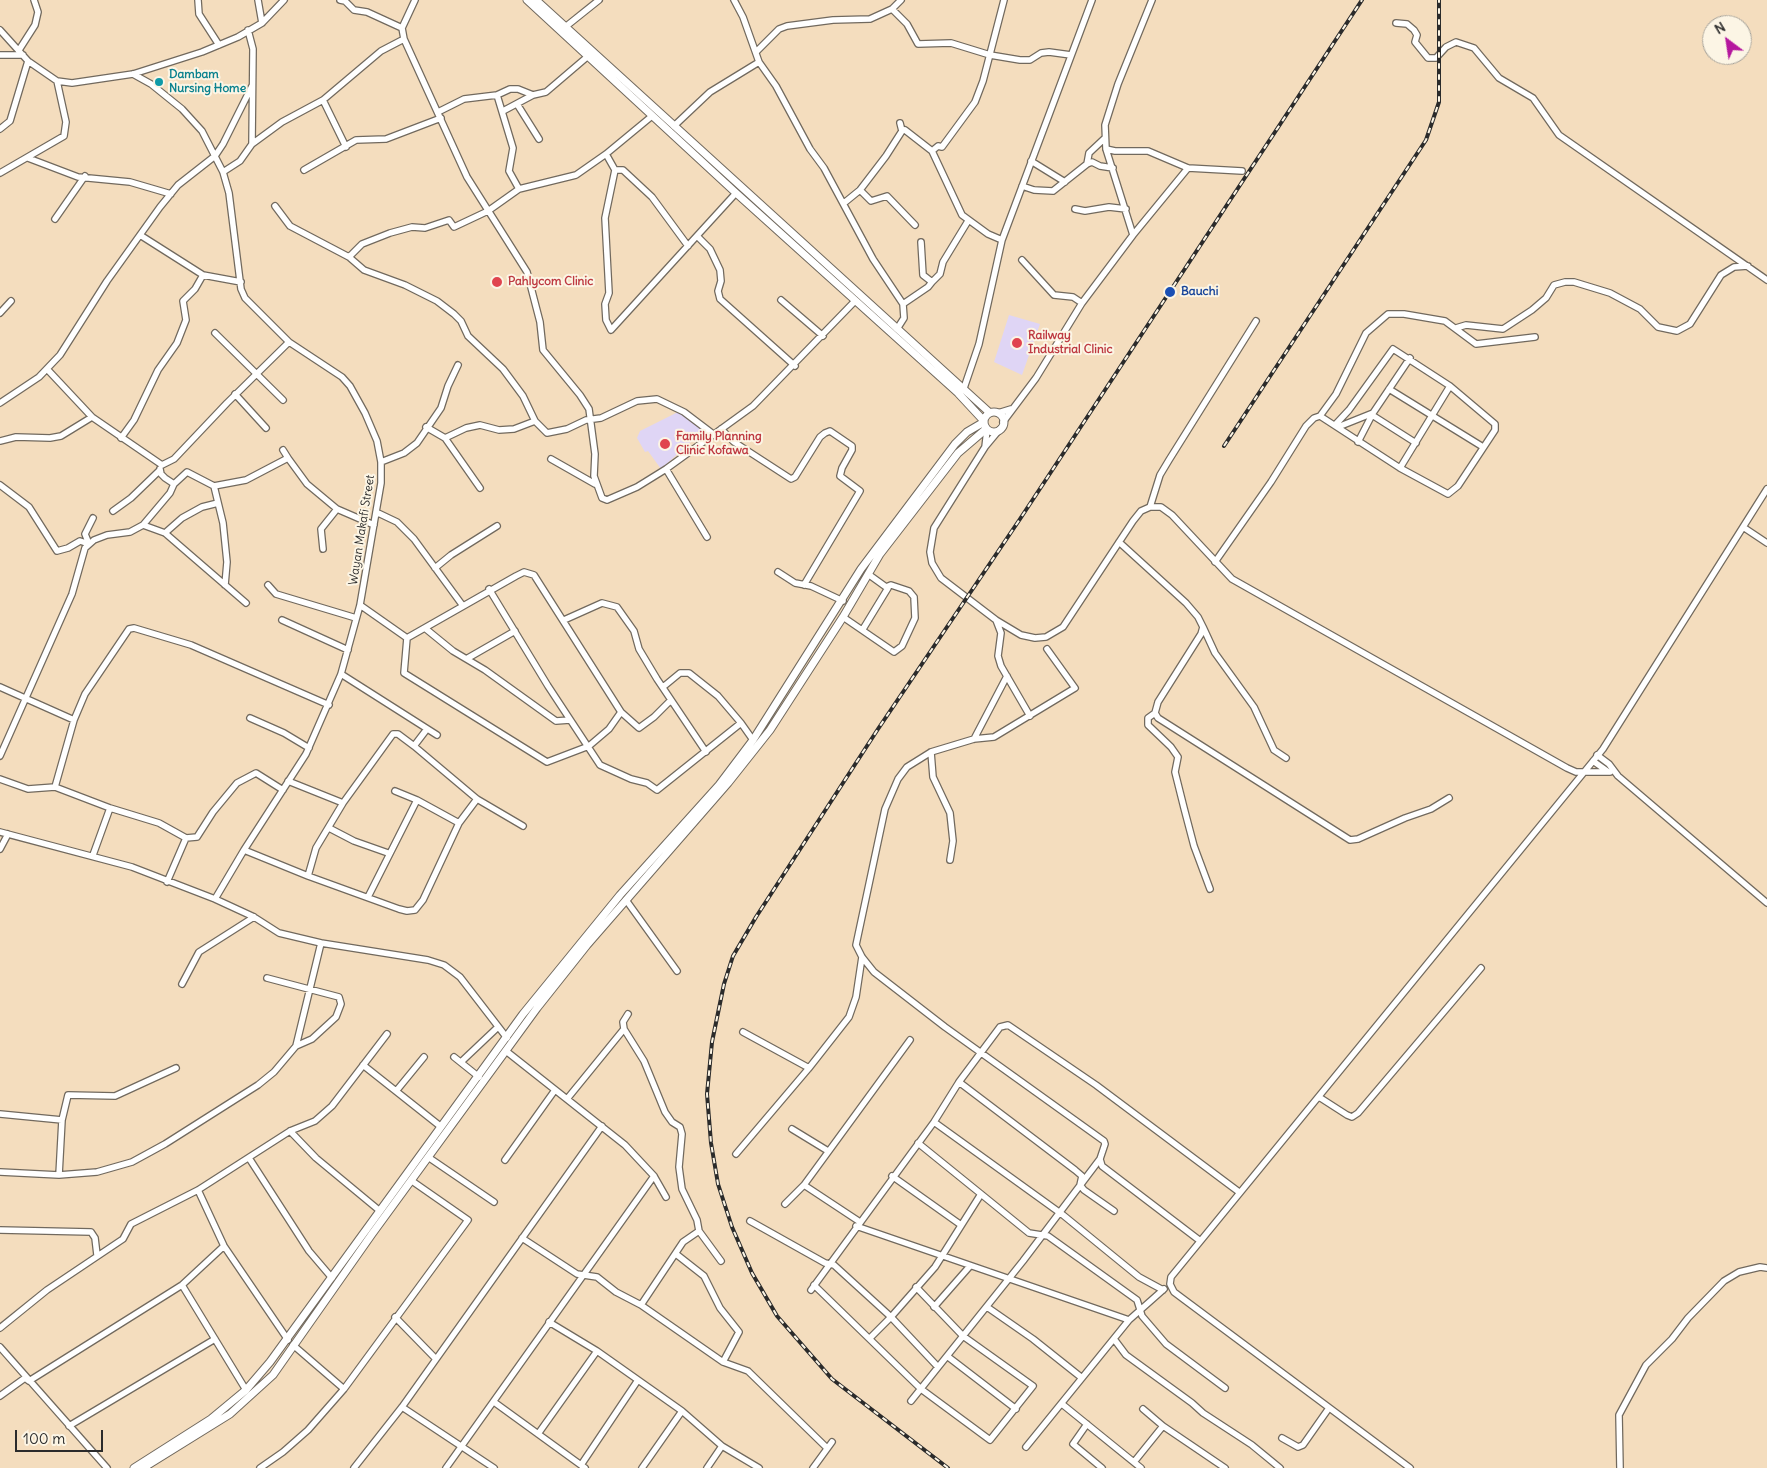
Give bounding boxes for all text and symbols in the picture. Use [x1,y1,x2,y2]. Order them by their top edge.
north arrow [1702,15,1752,65]
text: N [1711,18,1729,38]
place label: Dambam Nursing Home [169,68,246,96]
marker: Dambam Nursing Home [153,76,165,88]
marker: Pahlycom Clinic [490,275,504,289]
place label: Pahlycom Clinic [508,275,593,289]
marker: Bauchi [1163,285,1177,299]
place label: Bauchi [1181,285,1218,299]
place label: Railway Industrial Clinic [1028,329,1113,357]
marker: Railway Industrial Clinic [1010,336,1024,350]
place label: Family Planning Clinic Kofawa [676,430,762,458]
marker: Family Planning Clinic Kofawa [658,437,672,451]
street label: Wayan Makafi Street [346,474,378,586]
scale bar [18,1420,105,1452]
text: 100 m [23,1429,65,1448]

